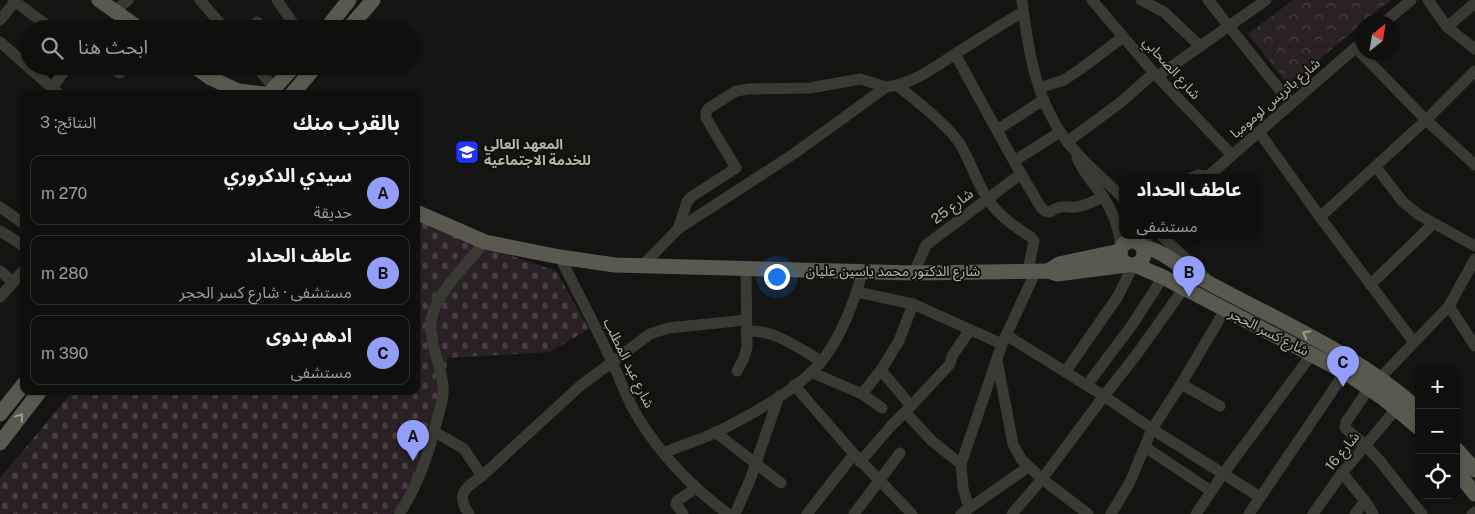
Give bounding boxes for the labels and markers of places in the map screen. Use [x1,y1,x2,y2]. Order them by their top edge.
place label: المعهد العالى للخدمة الاجتماعية [484,136,591,168]
school or university icon: المعهد العالى للخدمة الاجتماعية [454,139,480,165]
pin: B [1173,256,1205,297]
pin: C [1327,346,1359,387]
pin: A [397,420,429,461]

